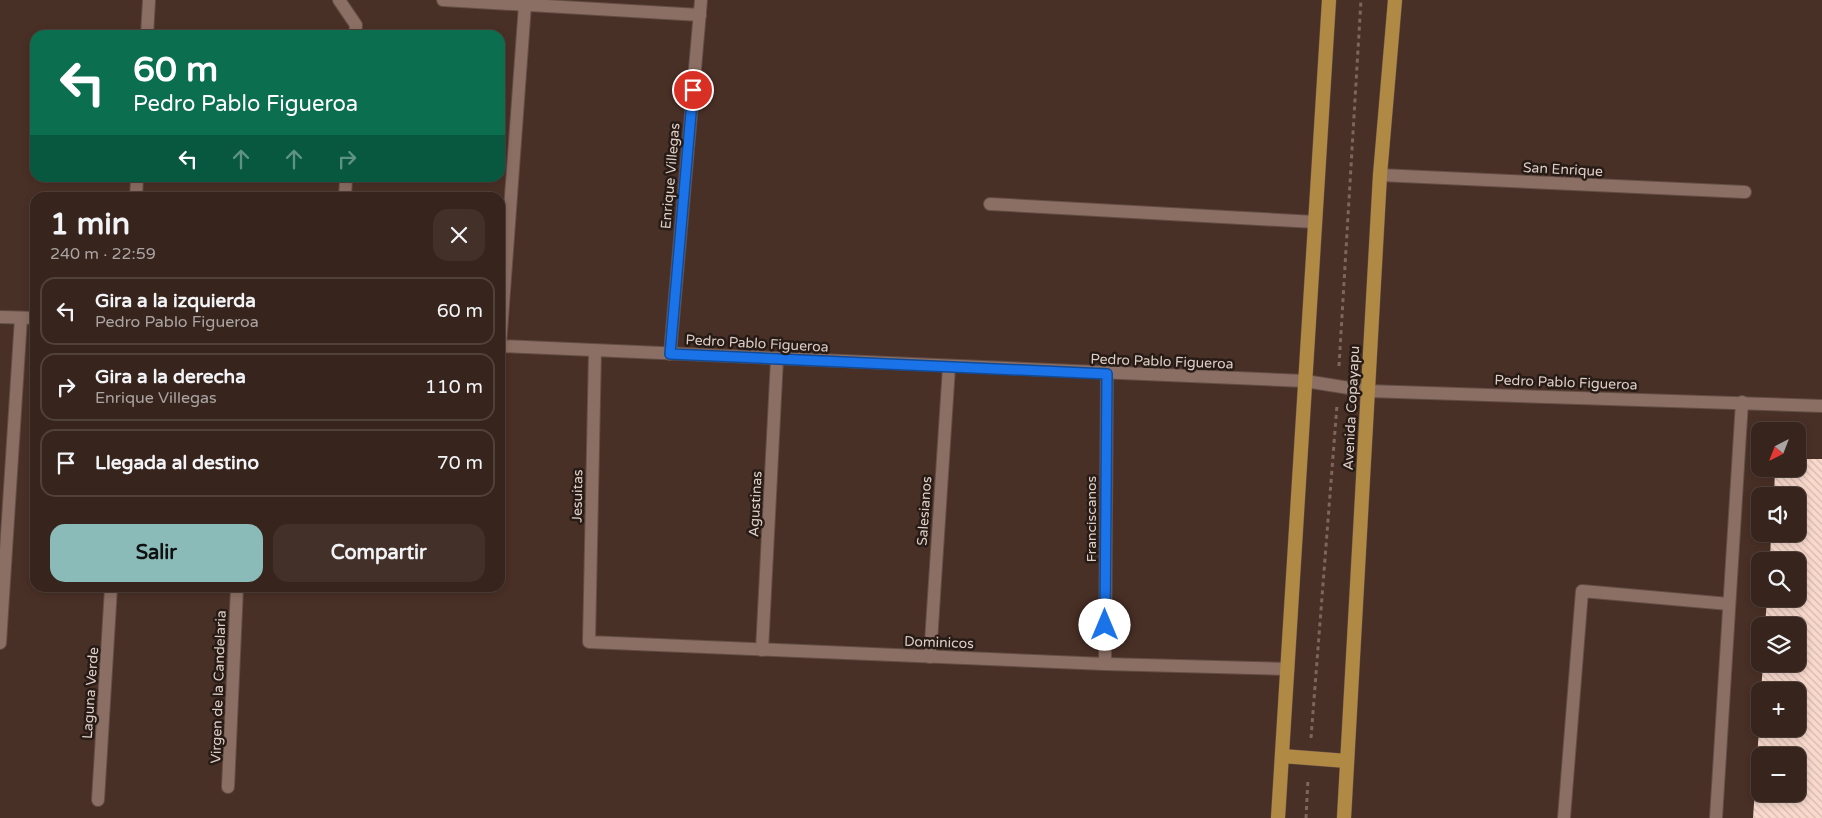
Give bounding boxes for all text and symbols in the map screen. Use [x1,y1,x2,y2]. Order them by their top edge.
text: 60 m [133,49,218,91]
icon: left [50,50,115,115]
pin [672,69,714,111]
icon: arrive [679,76,707,104]
text: Pedro Pablo Figueroa [133,91,358,117]
street label: Enrique Villegas [657,122,684,230]
icon: left [174,145,202,173]
icon: ahead [227,145,255,173]
icon: ahead [280,145,308,173]
icon: right [333,145,361,173]
street label: San Enrique [1523,159,1604,180]
text: 1 min [50,206,130,243]
button: close [433,209,485,261]
text: 240 m · 22:59 [50,244,156,264]
text: Gira a la izquierda [95,290,256,312]
icon: left [52,297,80,325]
text: 60 m [437,300,483,322]
text: Pedro Pablo Figueroa [95,312,259,332]
street label: Pedro Pablo Figueroa [685,331,829,356]
street label: Avenida Copayapu [1340,345,1363,471]
street label: Pedro Pablo Figueroa [1090,351,1234,372]
text: Gira a la derecha [95,366,246,388]
street label: Pedro Pablo Figueroa [1494,372,1638,393]
icon: right [52,373,80,401]
text: 110 m [425,376,483,398]
text: Enrique Villegas [95,388,217,408]
north arrow [1751,422,1806,478]
map controls [1751,422,1806,802]
icon: arrive [52,449,80,477]
text: Llegada al destino [95,452,259,474]
text: 70 m [437,452,483,474]
street label: Jesuitas [569,469,586,523]
street label: Agustinas [745,470,766,538]
street label: Salesianos [914,475,935,546]
street label: Franciscanos [1083,475,1100,562]
button: sound [1751,487,1806,542]
button: Salir [50,524,263,582]
button: Compartir [273,524,485,582]
button: search [1751,552,1806,607]
position arrow [1078,598,1130,650]
street label: Virgen de la Candelaria [207,610,230,764]
button: layers [1751,617,1806,672]
street label: Dominicos [904,633,974,652]
street label: Laguna Verde [79,646,102,740]
button: + [1751,682,1806,737]
button: − [1751,747,1806,802]

